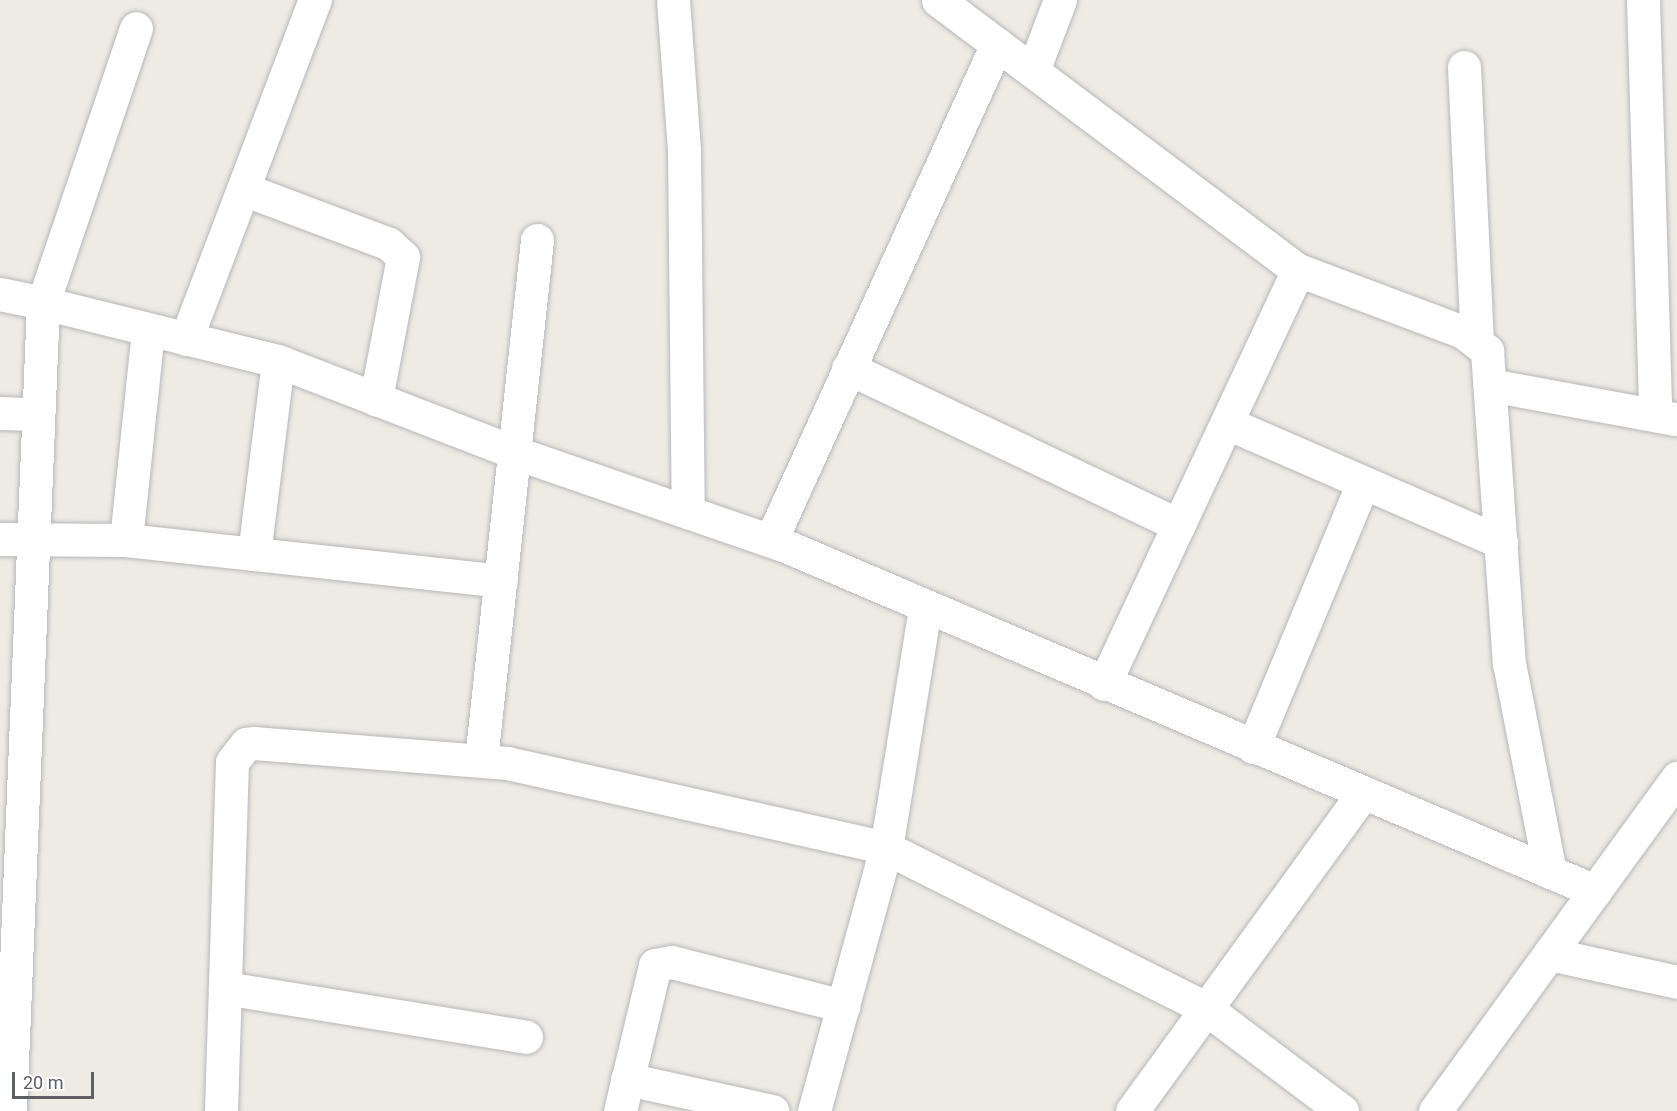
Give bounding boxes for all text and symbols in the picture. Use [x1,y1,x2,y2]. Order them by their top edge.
scale bar [15,1060,98,1098]
text: 20 m [23,1072,63,1093]

